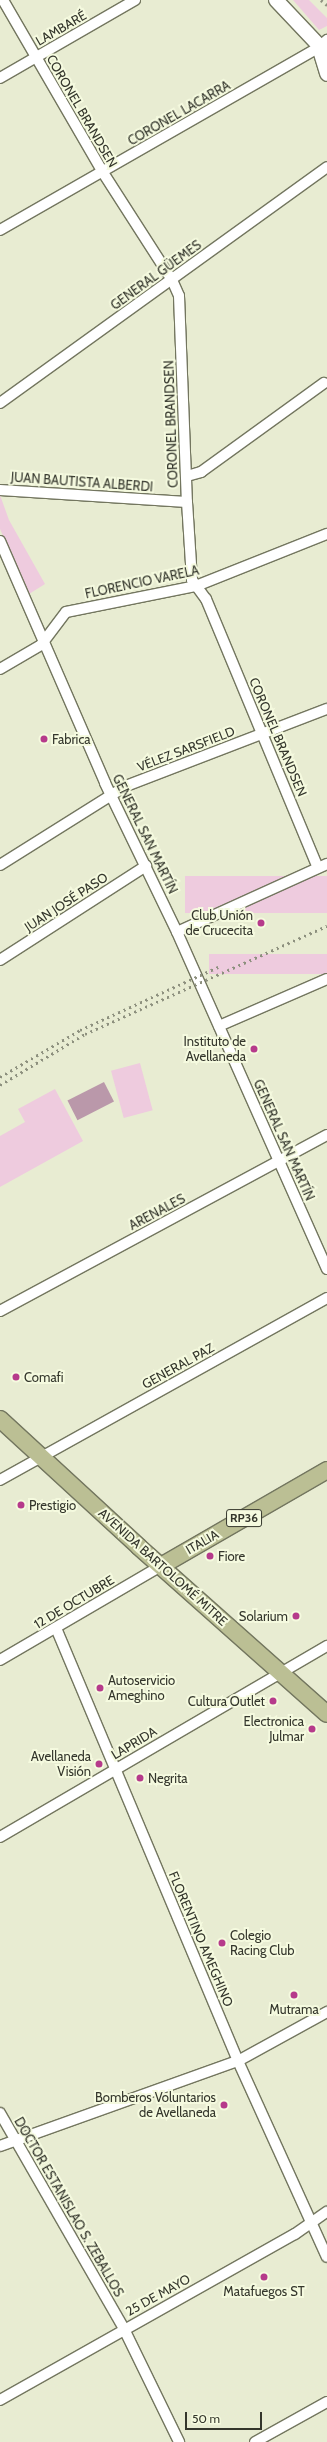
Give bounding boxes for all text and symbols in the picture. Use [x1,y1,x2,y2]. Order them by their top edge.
street label: LAMBARÉ [33,7,89,49]
street label: CORONEL BRANDSEN [43,52,121,170]
street label: CORONEL LACARRA [125,77,233,149]
street label: GENERAL GÜEMES [108,237,204,313]
street label: CORONEL BRANDSEN [161,360,181,488]
street label: JUAN BAUTISTA ALBERDI [10,469,154,495]
street label: FLORENCIO VARELA [83,562,201,602]
street label: CORONEL BRANDSEN [246,675,310,799]
street label: VÉLEZ SARSFIELD [135,723,237,775]
place label: Fabrica [52,731,91,747]
marker: Fabrica [39,734,49,744]
street label: GENERAL SAN MARTÍN [109,772,181,896]
street label: JUAN JOSÉ PASO [21,869,111,935]
place label: Club Unión de Crucecita [186,908,253,939]
marker: Club Unión de Crucecita [256,918,266,928]
place label: Instituto de Avellaneda [184,1034,246,1065]
marker: Instituto de Avellaneda [249,1044,259,1054]
street label: GENERAL SAN MARTÍN [250,1077,318,1203]
street label: ARENALES [126,1191,188,1233]
street label: GENERAL PAZ [139,1340,217,1392]
place label: Comafi [24,1369,64,1385]
marker: Comafi [11,1372,21,1382]
place label: Prestigio [29,1497,76,1513]
marker: Prestigio [16,1500,26,1510]
street label: AVENIDA BARTOLOMÉ MITRE [95,1505,231,1629]
road number: RP36 [226,1508,262,1528]
street label: ITALIA [183,1526,221,1558]
place label: Fiore [218,1548,245,1564]
marker: Fiore [205,1551,215,1561]
street label: 12 DE OCTUBRE [31,1572,117,1632]
place label: Solarium [239,1608,288,1624]
marker: Solarium [291,1611,301,1621]
place label: Autoservicio Ameghino [108,1673,175,1704]
marker: Autoservicio Ameghino [95,1683,105,1693]
place label: Cultura Outlet [188,1693,265,1709]
marker: Cultura Outlet [268,1696,278,1706]
place label: Electronica Julmar [244,1714,304,1745]
street label: LAPRIDA [108,1723,160,1763]
marker: Electronica Julmar [307,1724,317,1734]
place label: Avellaneda Visión [31,1749,91,1780]
marker: Avellaneda Visión [94,1759,104,1769]
place label: Negrita [148,1770,188,1786]
marker: Negrita [135,1773,145,1783]
street label: FLORENTINO AMEGHINO [165,1869,237,2009]
place label: Colegio Racing Club [230,1928,294,1959]
marker: Colegio Racing Club [217,1938,227,1948]
marker: Mutrama [289,1990,299,2000]
place label: Mutrama [269,2001,319,2017]
place label: Bomberos Voluntarios de Avellaneda [95,2090,216,2121]
marker: Bomberos Voluntarios de Avellaneda [219,2100,229,2110]
street label: DOCTOR ESTANISLAO S. ZEBALLOS [11,2114,127,2300]
street label: 25 DE MAYO [123,2271,193,2319]
marker: Matafuegos ST [259,2272,269,2282]
place label: Matafuegos ST [223,2283,305,2299]
scale bar [187,2404,264,2430]
text: 50 m [192,2411,220,2426]

